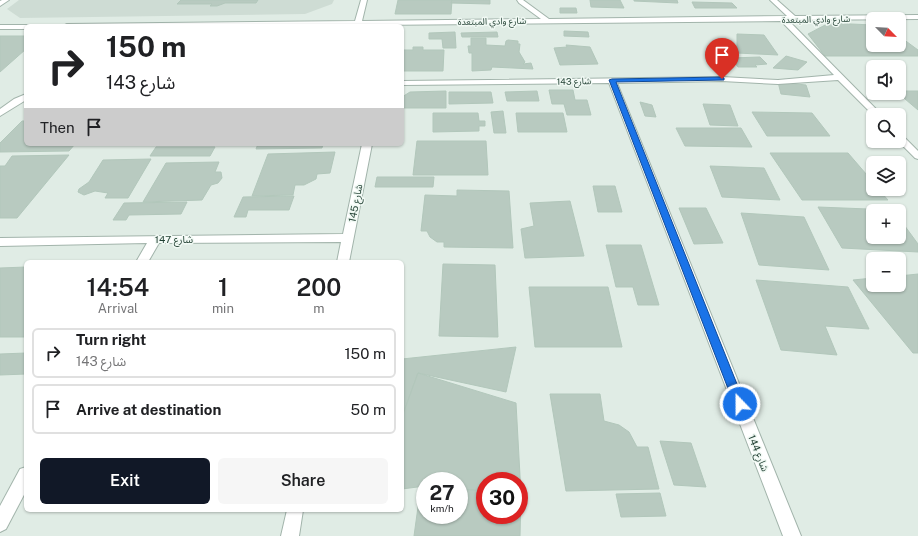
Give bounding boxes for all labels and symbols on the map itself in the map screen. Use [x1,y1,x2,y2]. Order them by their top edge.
north arrow [866,12,906,52]
street label: شارع وادي المبتعدة [782,13,850,27]
street label: شارع وادي المبتعدة [458,15,526,29]
pin [705,38,739,79]
street label: شارع 143 [557,75,591,89]
street label: شارع 145 [345,183,367,223]
street label: شارع 147 [155,233,193,247]
position arrow [719,383,761,425]
street label: شارع 144 [744,433,772,474]
speed limit sign: 30 [476,472,528,524]

